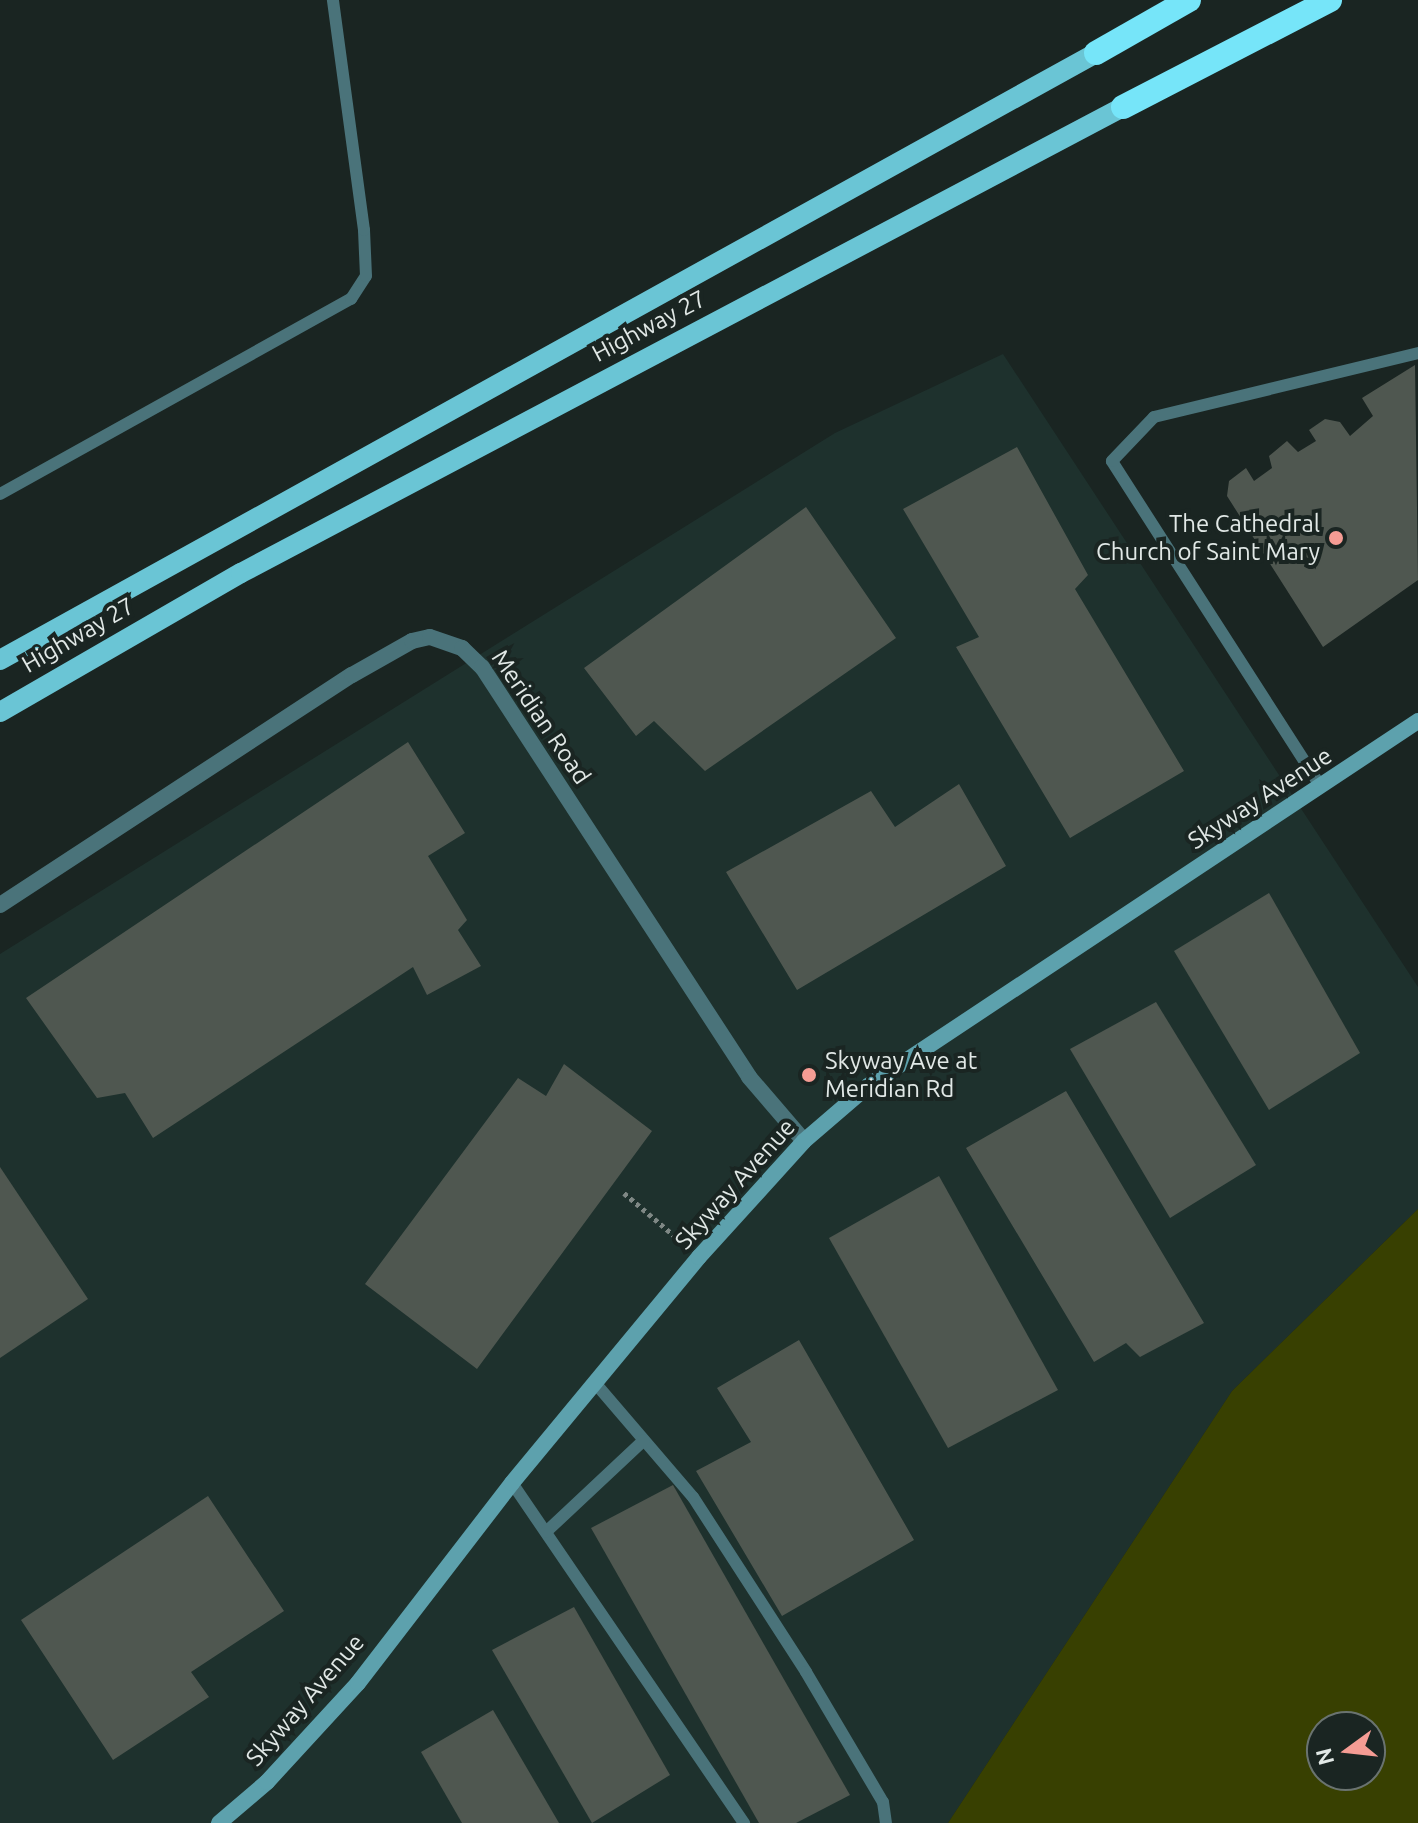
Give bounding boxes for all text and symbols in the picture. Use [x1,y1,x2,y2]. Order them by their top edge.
street label: Highway 27 [587,284,711,368]
place label: The Cathedral Church of Saint Mary [1096,510,1320,566]
marker: The Cathedral Church of Saint Mary [1327,529,1345,547]
street label: Highway 27 [17,591,139,679]
street label: Meridian Road [486,644,596,790]
street label: Skyway Avenue [1183,741,1337,855]
place label: Skyway Ave at Meridian Rd [825,1047,977,1103]
marker: Skyway Ave at Meridian Rd [800,1066,818,1084]
street label: Skyway Avenue [669,1113,801,1255]
street label: Skyway Avenue [240,1628,370,1772]
north arrow [1306,1711,1386,1791]
text: N [1310,1746,1338,1768]

